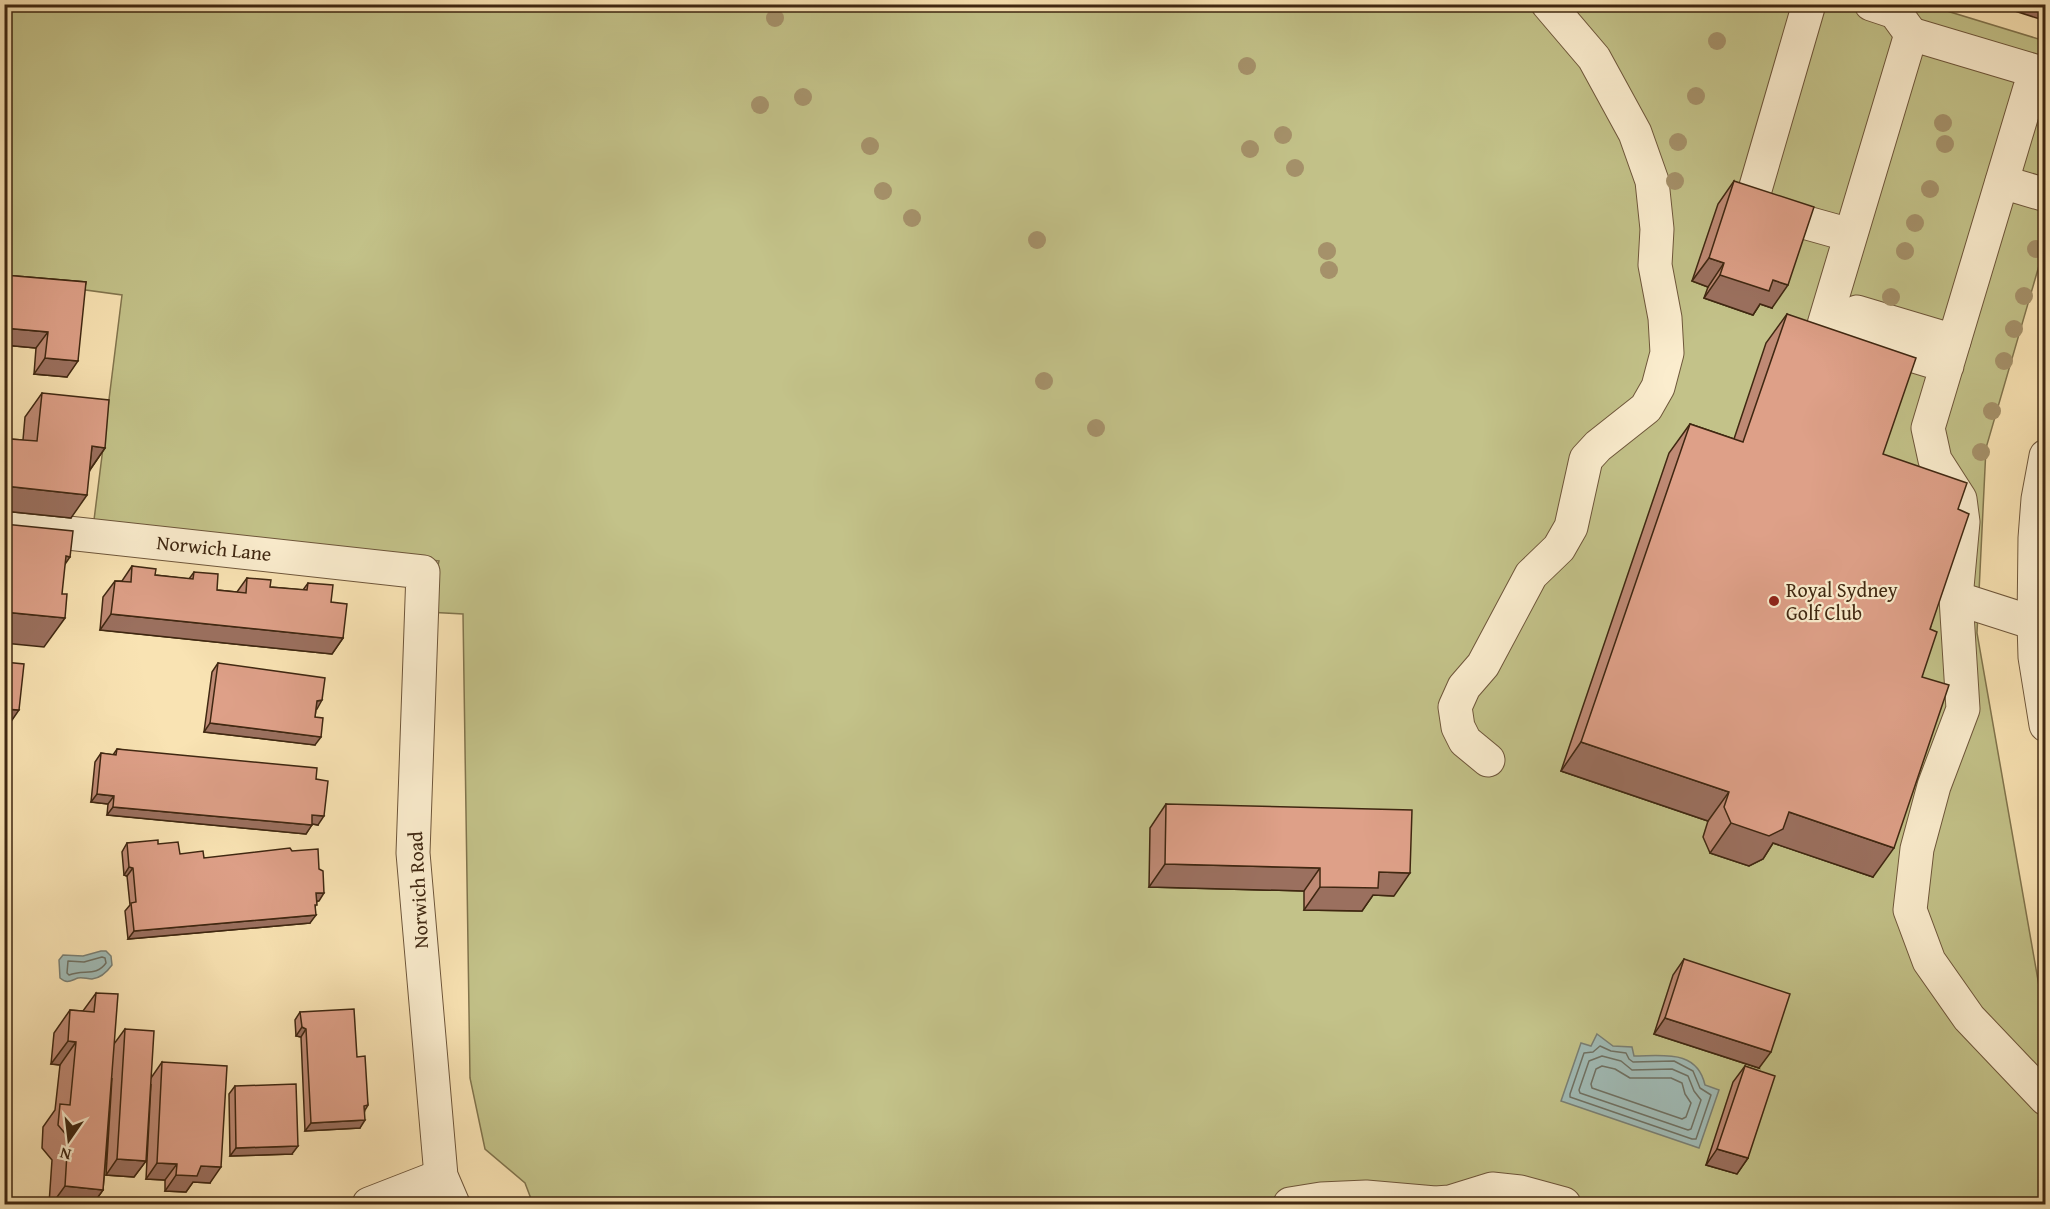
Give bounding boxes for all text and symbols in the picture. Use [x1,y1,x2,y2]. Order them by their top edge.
street label: Norwich Lane [155,527,273,568]
place label: Royal Sydney Golf Club [1786,575,1898,627]
marker: Royal Sydney Golf Club [1767,594,1781,608]
street label: Norwich Road [400,830,435,949]
north arrow [39,1110,99,1170]
text: N [57,1142,73,1167]

